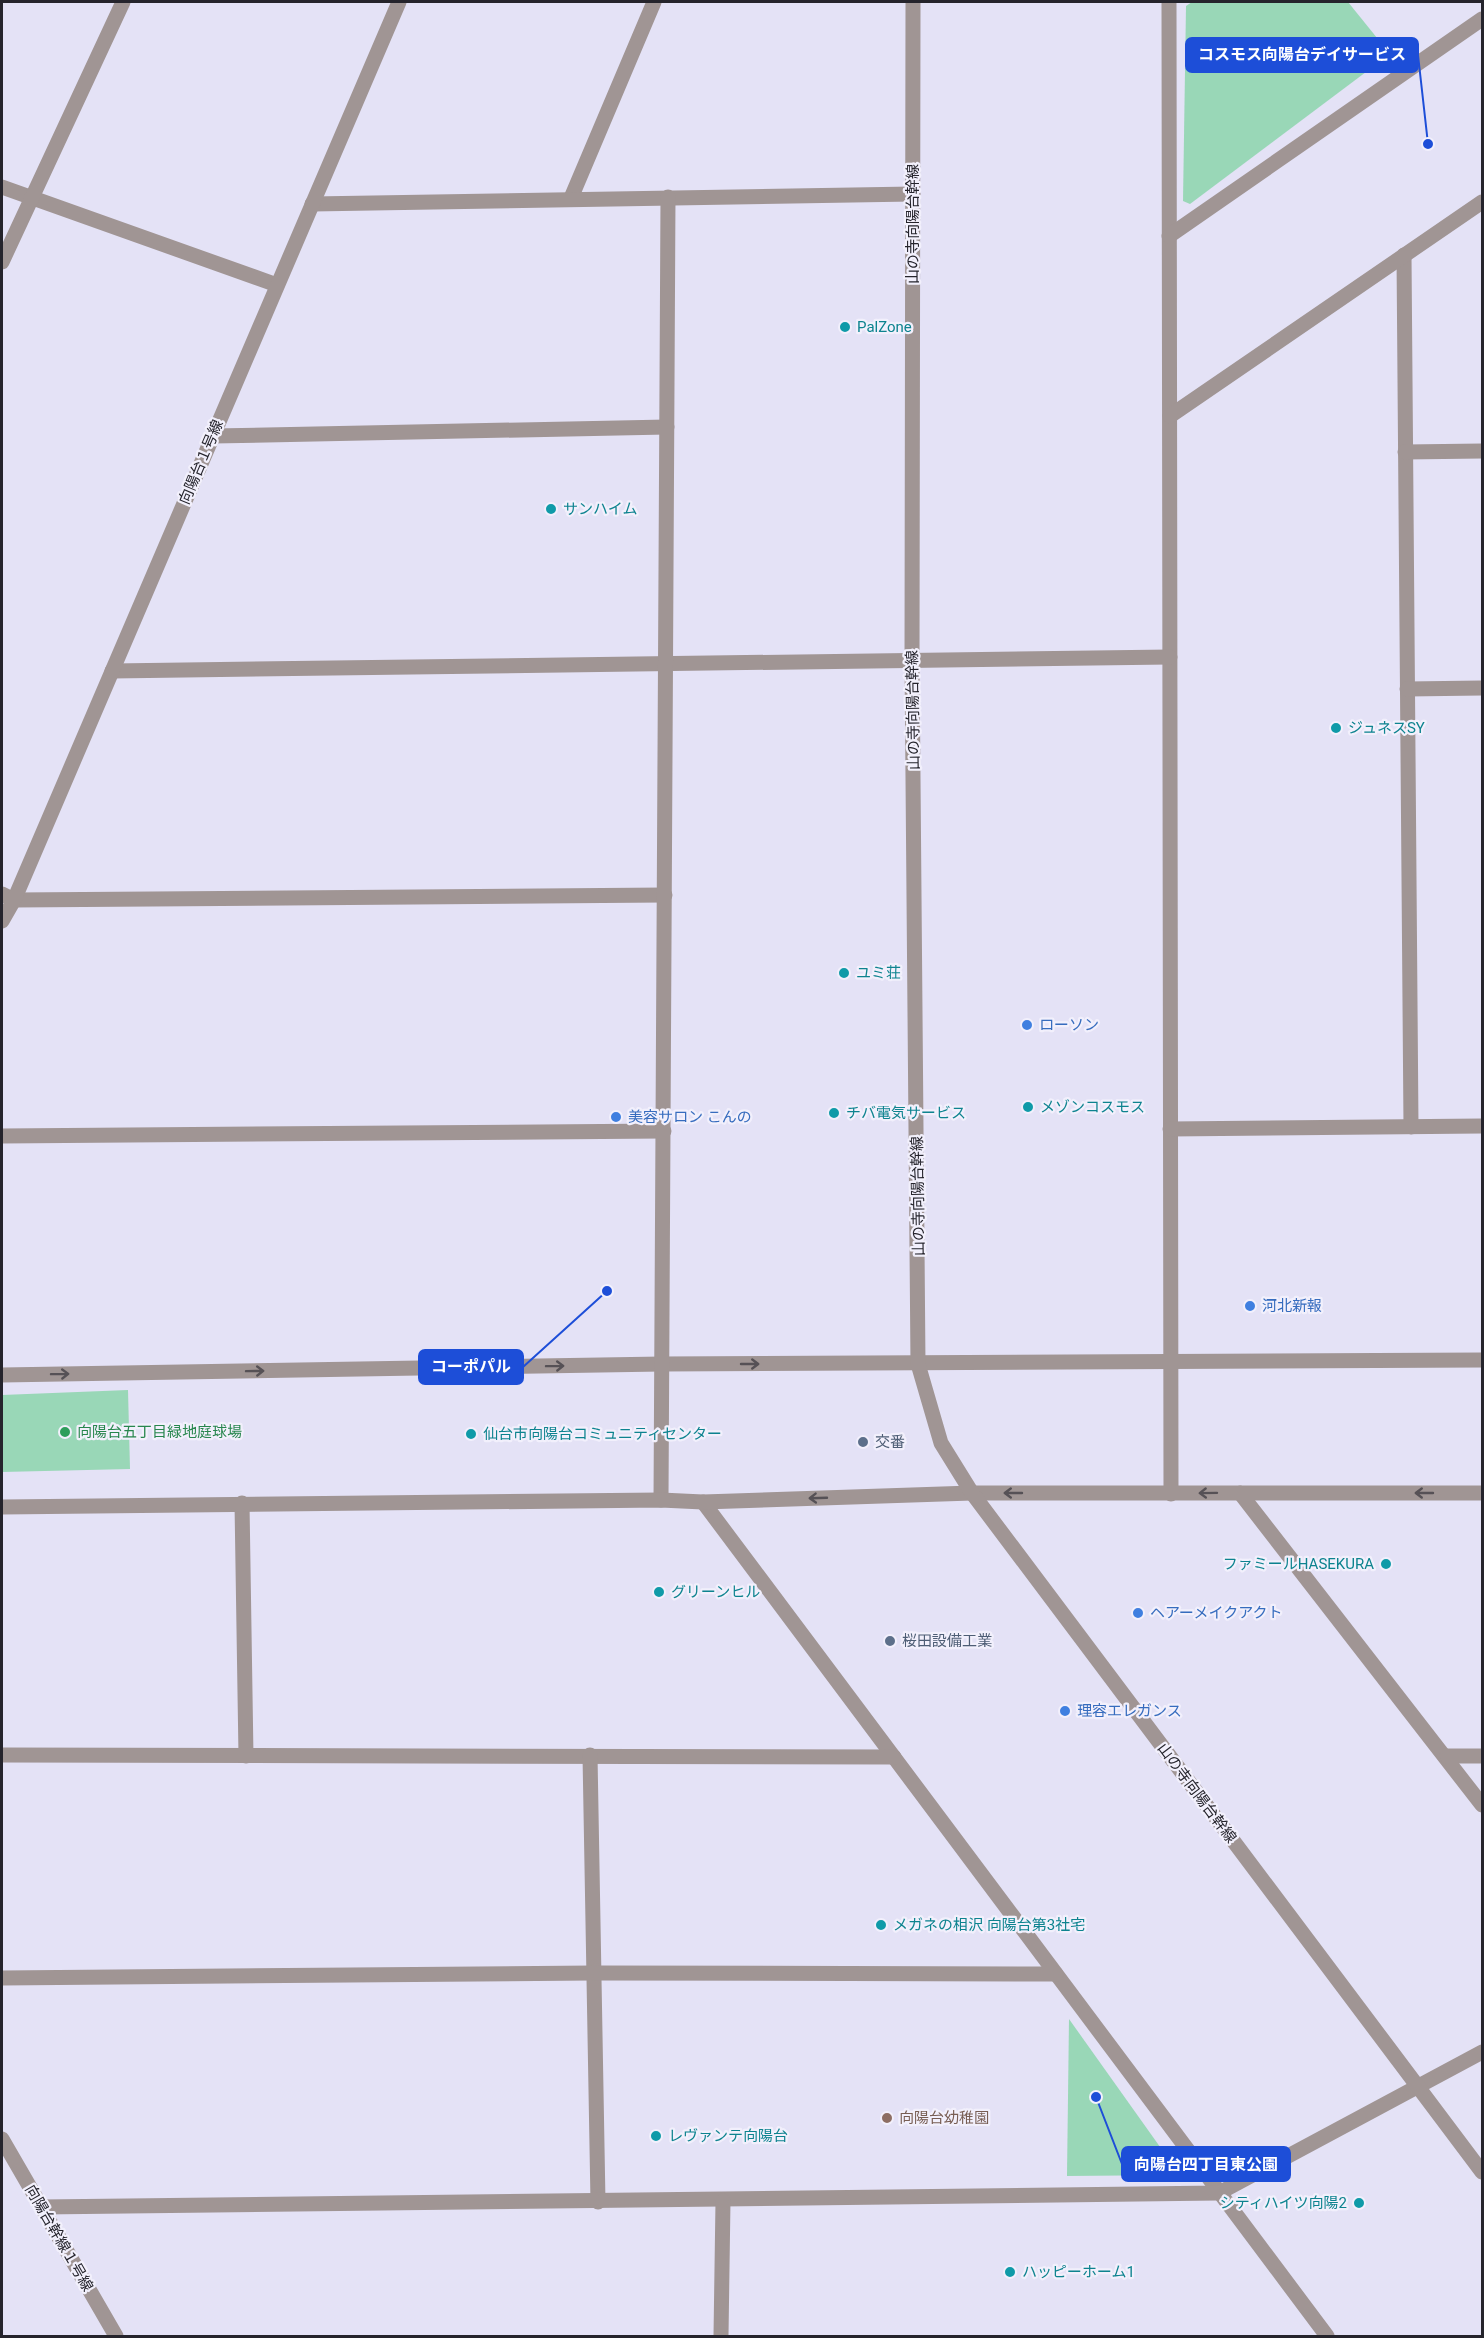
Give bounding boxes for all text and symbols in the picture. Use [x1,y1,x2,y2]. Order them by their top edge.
callout: コスモス向陽台デイサービス [1186,38,1418,72]
text: コスモス向陽台デイサービス [1198,45,1406,64]
street label: 山の寺向陽台幹線 [904,164,922,284]
place label: PalZone [857,318,912,336]
marker: PalZone [838,320,852,334]
street label: 向陽台１号線 [175,417,227,507]
place label: サンハイム [563,500,637,518]
marker: サンハイム [544,502,558,516]
street label: 山の寺向陽台幹線 [903,650,923,770]
place label: ジュネスSY [1348,719,1425,737]
marker: ジュネスSY [1329,721,1343,735]
place label: ユミ荘 [856,964,901,982]
marker: ユミ荘 [837,966,851,980]
place label: ローソン [1039,1016,1099,1034]
marker: ローソン [1020,1018,1034,1032]
place label: メゾンコスモス [1040,1098,1145,1116]
marker: メゾンコスモス [1021,1100,1035,1114]
place label: チバ電気サービス [846,1104,966,1122]
marker: チバ電気サービス [827,1106,841,1120]
place label: 美容サロン こんの [628,1108,752,1126]
marker: 美容サロン こんの [609,1110,623,1124]
street label: 山の寺向陽台幹線 [908,1136,928,1256]
place label: 河北新報 [1262,1297,1322,1315]
marker: 河北新報 [1243,1299,1257,1313]
callout: コーポパル [419,1350,523,1384]
text: コーポパル [431,1357,511,1376]
one-way arrow [739,1358,759,1370]
one-way arrow [544,1360,564,1371]
one-way arrow [244,1365,264,1376]
one-way arrow [49,1368,69,1380]
place label: 向陽台五丁目緑地庭球場 [77,1423,242,1441]
marker: 向陽台五丁目緑地庭球場 [58,1425,72,1439]
place label: 仙台市向陽台コミュニティセンター [483,1425,722,1443]
marker: 仙台市向陽台コミュニティセンター [464,1427,478,1441]
place label: 交番 [875,1433,905,1451]
marker: 交番 [856,1435,870,1449]
one-way arrow [1004,1487,1024,1499]
one-way arrow [1199,1487,1219,1499]
one-way arrow [1415,1487,1435,1499]
one-way arrow [809,1493,829,1504]
place label: ファミールHASEKURA [1223,1555,1374,1573]
marker: ファミールHASEKURA [1379,1557,1393,1571]
place label: グリーンヒル [671,1583,760,1601]
marker: グリーンヒル [652,1585,666,1599]
place label: ヘアーメイクアクト [1150,1604,1282,1622]
marker: ヘアーメイクアクト [1131,1606,1145,1620]
place label: 桜田設備工業 [902,1632,992,1650]
marker: 桜田設備工業 [883,1634,897,1648]
place label: 理容エレガンス [1077,1702,1182,1720]
marker: 理容エレガンス [1058,1704,1072,1718]
street label: 山の寺向陽台幹線 [1154,1740,1240,1846]
place label: メガネの相沢 向陽台第3社宅 [893,1916,1085,1934]
marker: メガネの相沢 向陽台第3社宅 [874,1918,888,1932]
place label: 向陽台幼稚園 [899,2109,989,2127]
marker: 向陽台幼稚園 [880,2111,894,2125]
place label: レヴァンテ向陽台 [668,2127,788,2145]
marker: レヴァンテ向陽台 [649,2129,663,2143]
callout: 向陽台四丁目東公園 [1122,2147,1290,2181]
text: 向陽台四丁目東公園 [1134,2155,1278,2174]
street label: 向陽台幹線１号線 [21,2182,97,2294]
place label: シティハイツ向陽2 [1220,2194,1347,2212]
marker: シティハイツ向陽2 [1352,2196,1366,2210]
place label: ハッピーホーム1 [1022,2263,1135,2281]
marker: ハッピーホーム1 [1003,2265,1017,2279]

